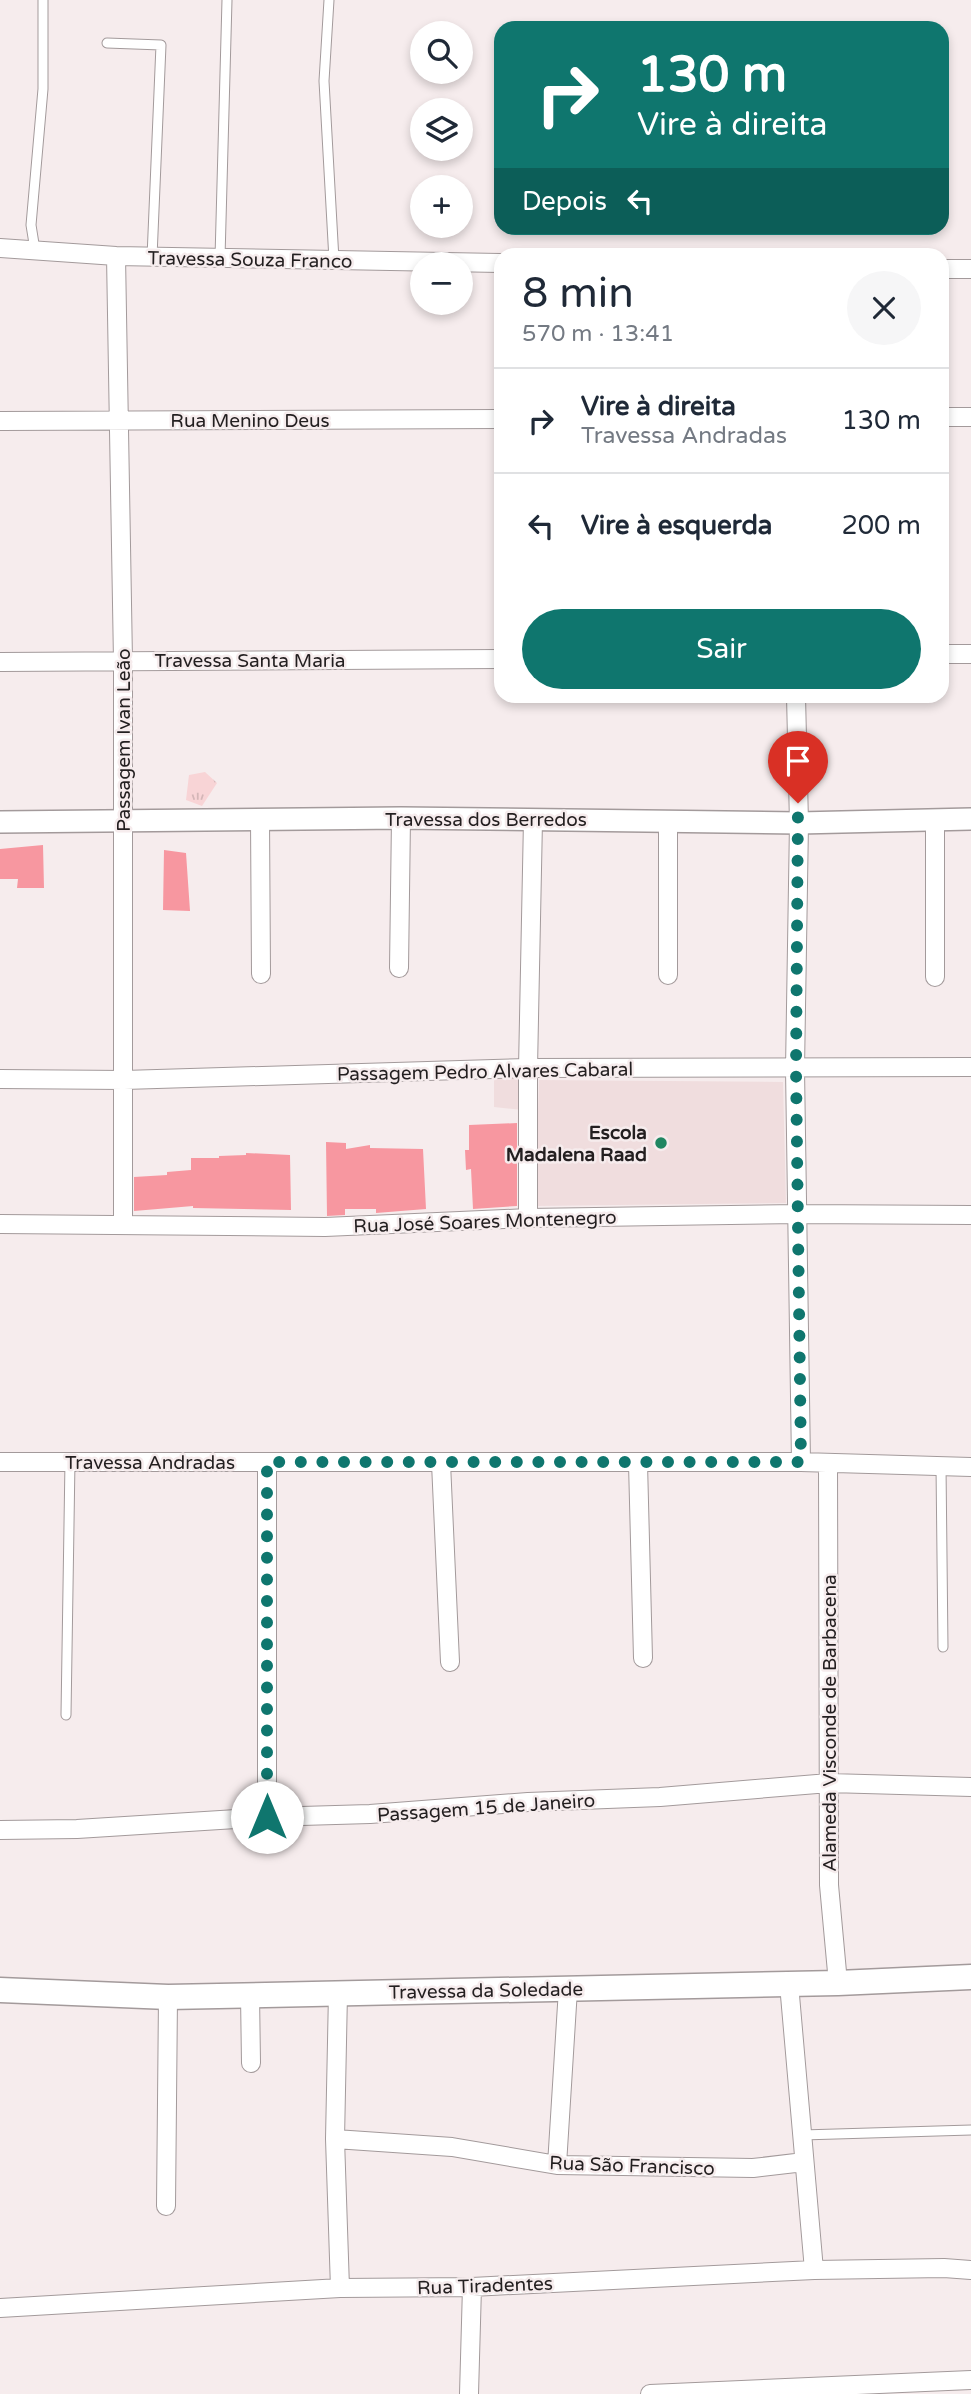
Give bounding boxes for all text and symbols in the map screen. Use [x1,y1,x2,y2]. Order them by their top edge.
map controls [410,21,473,315]
button: search [410,21,473,84]
text: 130 m [637,46,787,105]
icon: right [522,49,613,140]
button: layers [410,98,473,161]
text: Vire à direita [637,106,828,144]
button: + [410,175,473,238]
icon: left [621,182,659,220]
text: Depois [522,186,607,217]
street label: Travessa Souza Franco [147,247,353,273]
button: − [410,252,473,315]
text: 8 min [522,268,634,319]
button: close [847,271,921,345]
text: 570 m · 13:41 [522,320,674,348]
text: Vire à direita [581,391,736,422]
icon: right [522,402,560,440]
text: 130 m [841,405,921,436]
street label: Rua Menino Deus [170,410,330,432]
text: Travessa Andradas [581,422,787,450]
icon: left [522,507,560,545]
text: Vire à esquerda [581,510,772,541]
text: 200 m [841,510,921,541]
button: Sair [522,609,921,689]
street label: Passagem Ivan Leão [113,648,135,832]
street label: Travessa Santa Maria [154,650,346,672]
pin [768,731,828,803]
icon: arrive [779,742,817,780]
street label: Travessa dos Berredos [385,809,587,831]
street label: Passagem Pedro Alvares Cabaral [337,1058,633,1086]
place label: Escola Madalena Raad [506,1122,647,1166]
marker: Escola Madalena Raad [653,1135,669,1151]
street label: Rua José Soares Montenegro [353,1206,617,1238]
street label: Travessa Andradas [65,1452,235,1474]
street label: Alameda Visconde de Barbacena [819,1574,841,1872]
position arrow [230,1780,304,1854]
street label: Passagem 15 de Janeiro [376,1789,596,1827]
street label: Travessa da Soledade [389,1978,583,2004]
street label: Rua São Francisco [549,2152,715,2180]
street label: Rua Tiradentes [417,2273,553,2299]

